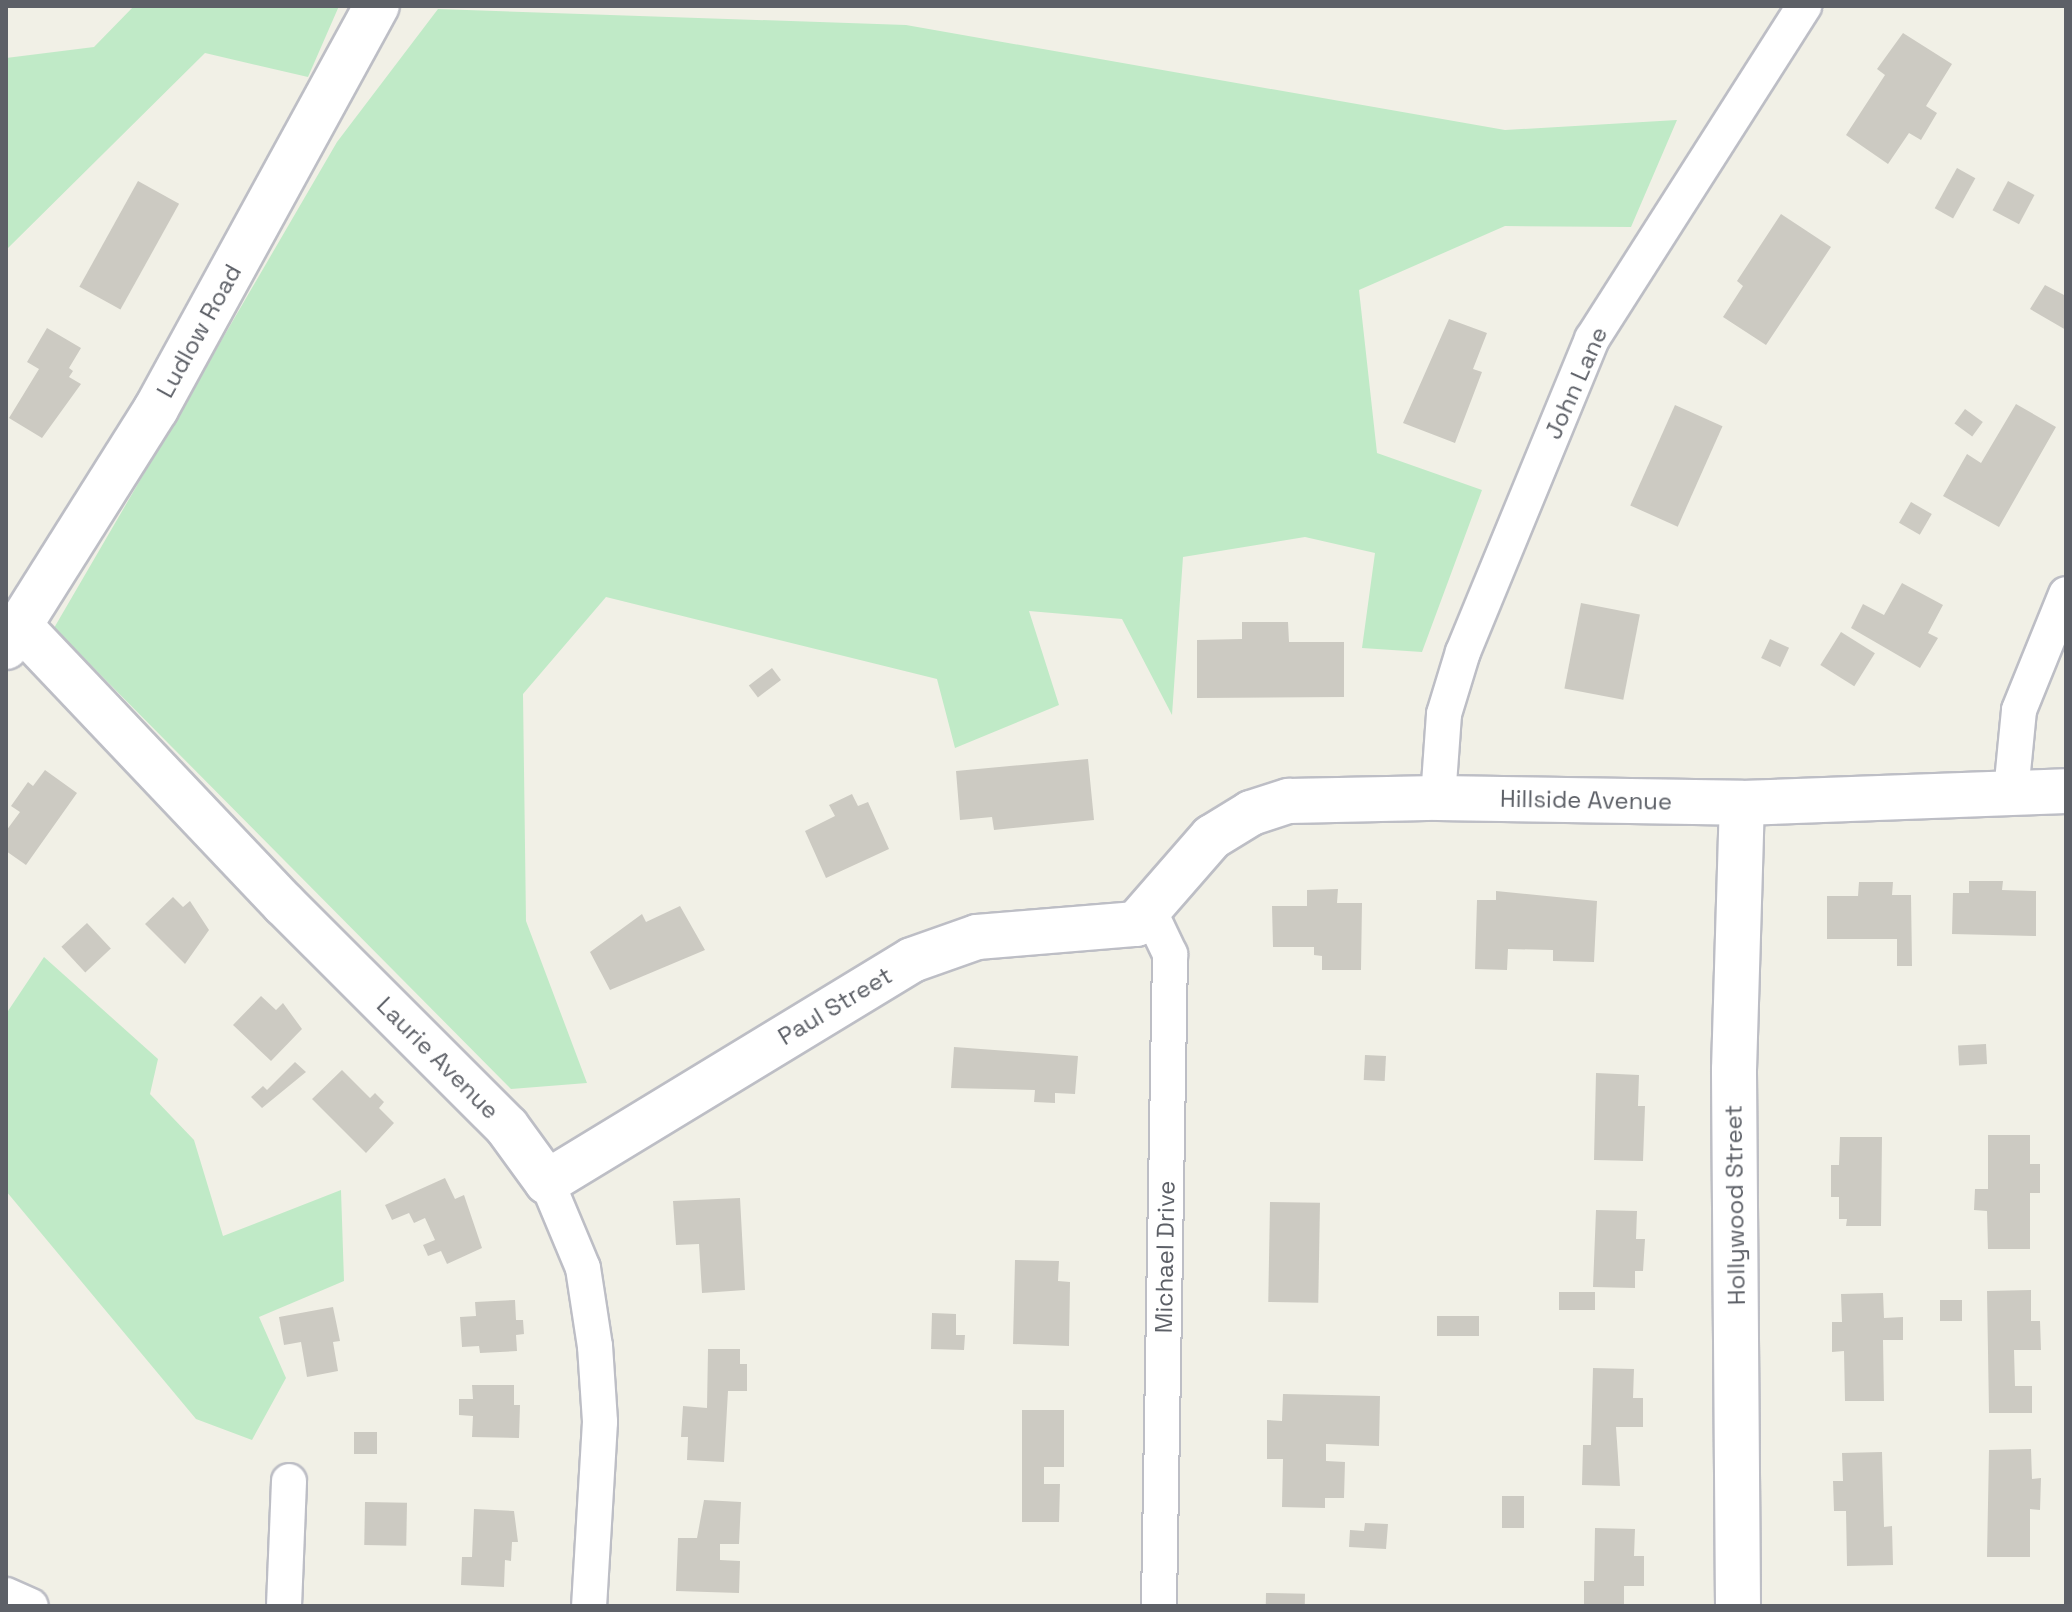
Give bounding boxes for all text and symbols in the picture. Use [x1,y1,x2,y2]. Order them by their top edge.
street label: Ludlow Road [151,259,247,403]
street label: John Lane [1538,322,1614,444]
street label: Hillside Avenue [1500,784,1672,816]
street label: Paul Street [773,961,897,1051]
street label: Laurie Avenue [371,991,505,1125]
street label: Hollywood Street [1719,1104,1751,1306]
street label: Michael Drive [1149,1180,1181,1334]

